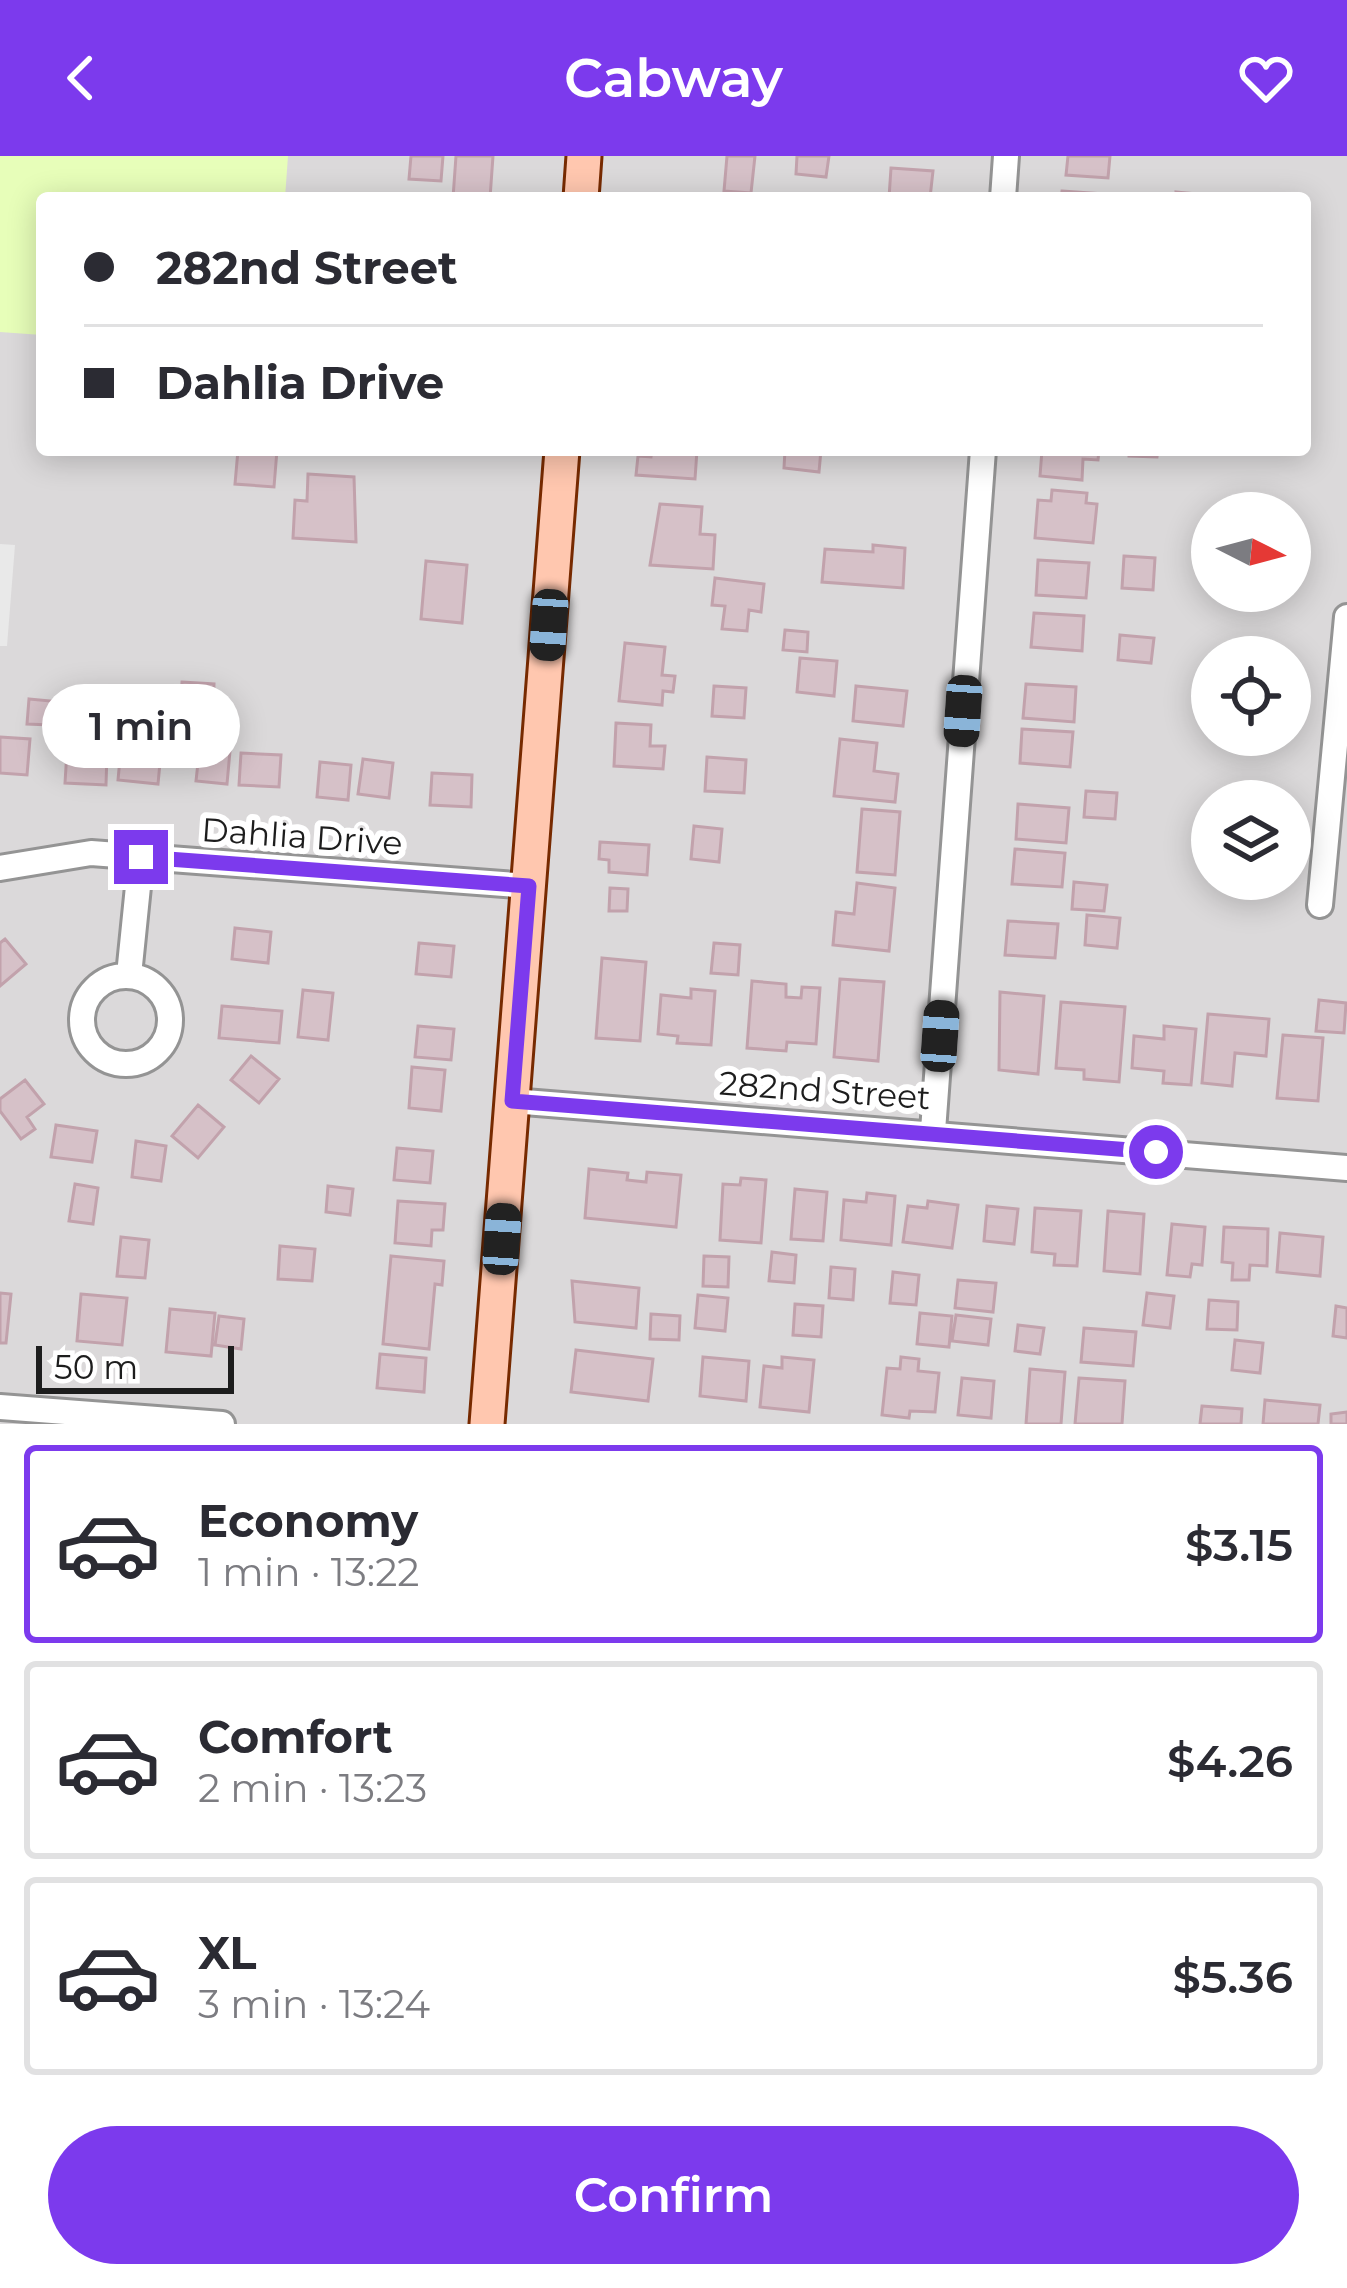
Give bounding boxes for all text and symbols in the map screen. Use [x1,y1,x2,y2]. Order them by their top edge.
icon: back [48,45,114,111]
text: Cabway [564,45,783,111]
icon: heart [1233,45,1299,111]
text: 282nd Street [156,240,458,295]
text: Dahlia Drive [156,355,444,410]
north arrow [1191,492,1311,612]
map controls [1191,492,1311,900]
car [529,588,569,662]
button: locate [1191,636,1311,756]
car [943,674,983,748]
callout: 1 min [42,683,240,767]
text: 1 min [89,702,193,750]
button: layers [1191,780,1311,900]
street label: Dahlia Drive [200,809,404,863]
route end [114,830,168,884]
car [920,999,960,1073]
street label: 282nd Street [718,1063,932,1117]
route start [1129,1125,1183,1179]
car [482,1202,522,1276]
scale bar [36,1340,234,1393]
text: 50 m [54,1347,138,1387]
icon: car [54,1490,162,1598]
text: Economy [198,1493,418,1548]
text: $3.15 [1185,1517,1293,1572]
text: 1 min · 13:22 [198,1548,419,1596]
icon: car [54,1706,162,1814]
text: Comfort [198,1709,393,1764]
text: $4.26 [1167,1733,1293,1788]
text: 2 min · 13:23 [198,1764,427,1812]
icon: car [54,1922,162,2030]
text: XL [198,1925,256,1980]
text: $5.36 [1173,1949,1293,2004]
text: 3 min · 13:24 [198,1980,430,2028]
button: Confirm [48,2126,1299,2264]

